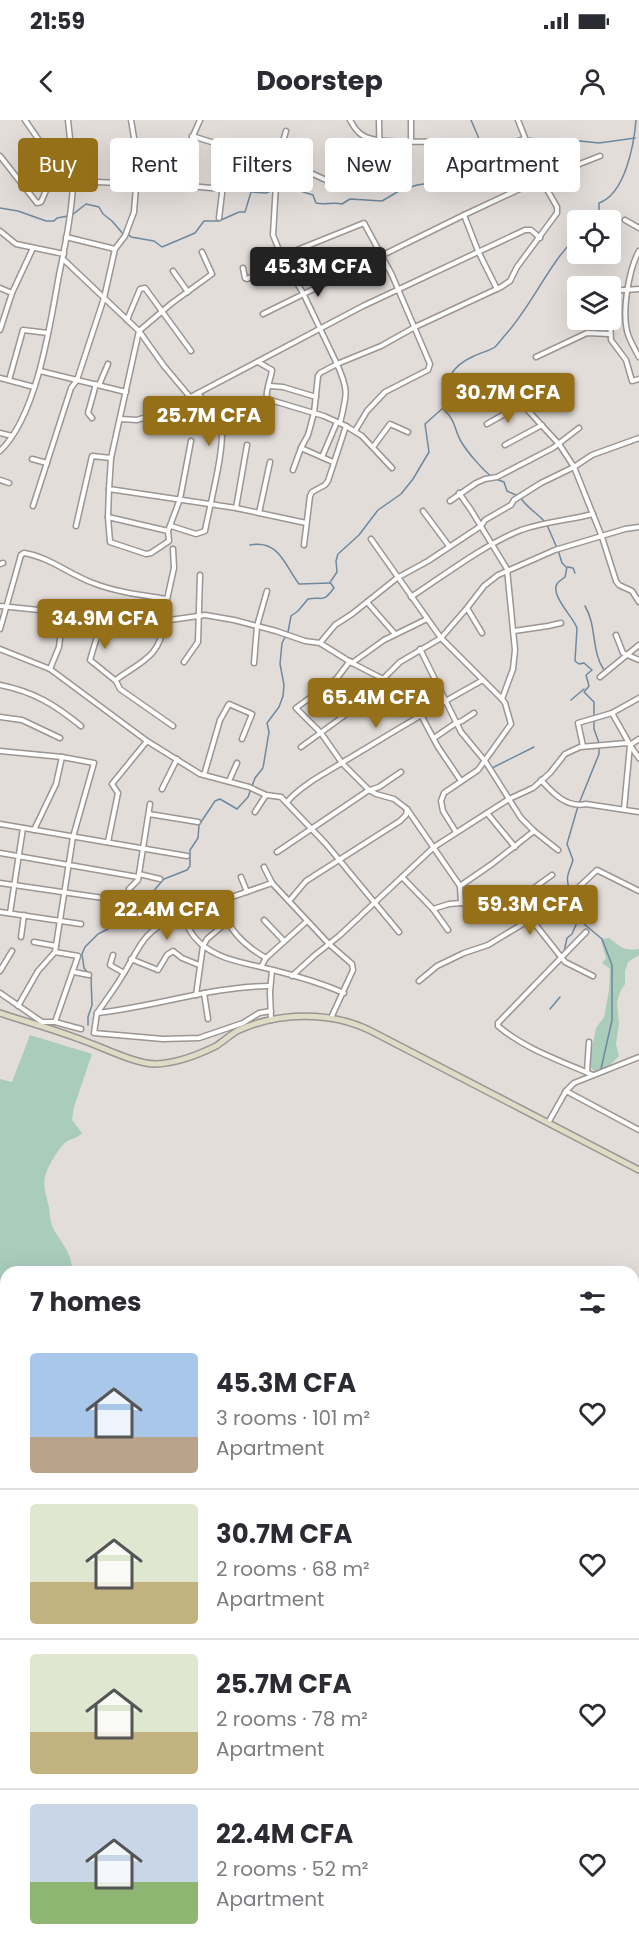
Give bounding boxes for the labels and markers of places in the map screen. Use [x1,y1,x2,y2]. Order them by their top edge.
pin: 45.3M CFA [249,247,387,298]
pin: 30.7M CFA [439,373,577,424]
pin: 25.7M CFA [140,396,278,447]
pin: 34.9M CFA [36,599,174,650]
pin: 65.4M CFA [307,678,445,729]
pin: 59.3M CFA [461,885,599,936]
pin: 22.4M CFA [98,890,236,941]

